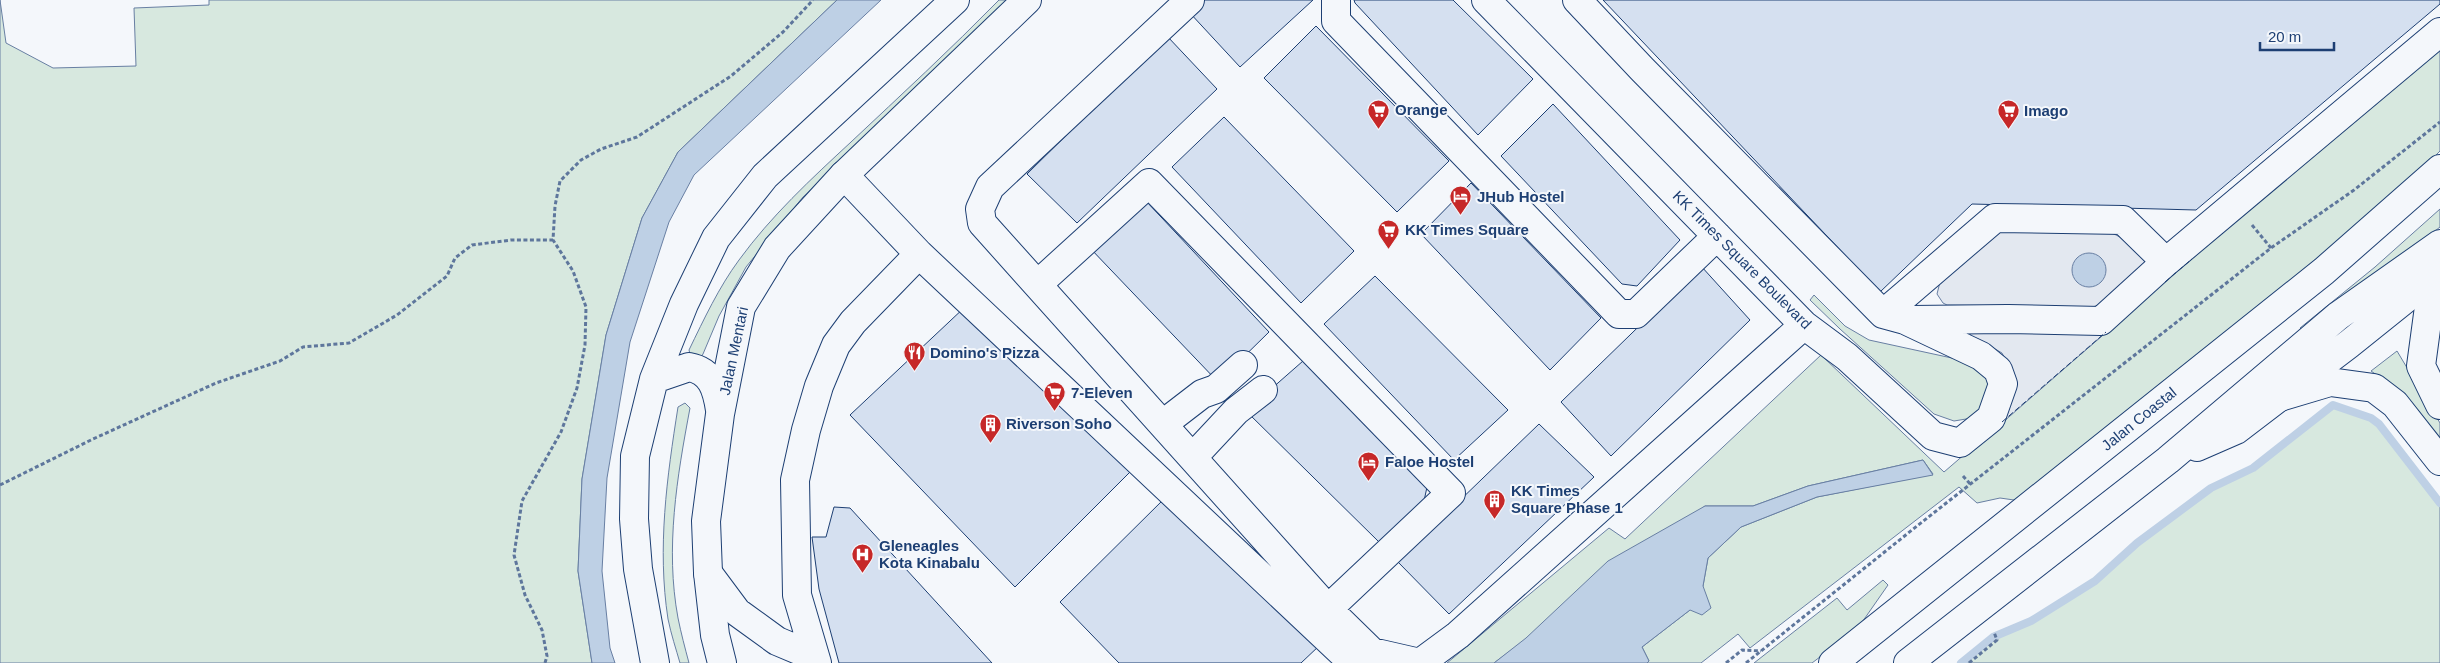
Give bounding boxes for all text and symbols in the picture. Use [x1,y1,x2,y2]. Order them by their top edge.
scale bar [2260,20,2334,52]
text: 20 m [2268,28,2301,45]
supermarket icon: Orange [1367,98,1391,129]
supermarket icon: Imago [1996,99,2020,130]
place label: Orange [1395,101,1448,118]
place label: Imago [2024,102,2068,119]
hotel icon: JHub Hostel [1449,185,1473,216]
street label: KK Times Square Boulevard [1670,187,1815,332]
place label: JHub Hostel [1477,188,1565,205]
supermarket icon: KK Times Square [1377,218,1401,249]
place label: KK Times Square [1405,221,1529,238]
street label: Jalan Mentari [716,305,751,397]
restaurant icon: Domino's Pizza [902,341,926,372]
place label: Domino's Pizza [930,344,1040,361]
supermarket icon: 7-Eleven [1043,381,1067,412]
street label: Jalan Coastal [2098,383,2179,454]
place label: 7-Eleven [1071,384,1133,401]
building icon: Riverson Soho [978,412,1002,443]
place label: Riverson Soho [1006,415,1112,432]
hotel icon: Faloe Hostel [1357,450,1381,481]
place label: Faloe Hostel [1385,453,1474,470]
place label: KK Times Square Phase 1 [1511,482,1623,516]
building icon: KK Times Square Phase 1 [1483,488,1507,519]
place label: Gleneagles Kota Kinabalu [879,537,980,571]
hospital icon: Gleneagles Kota Kinabalu [851,543,875,574]

